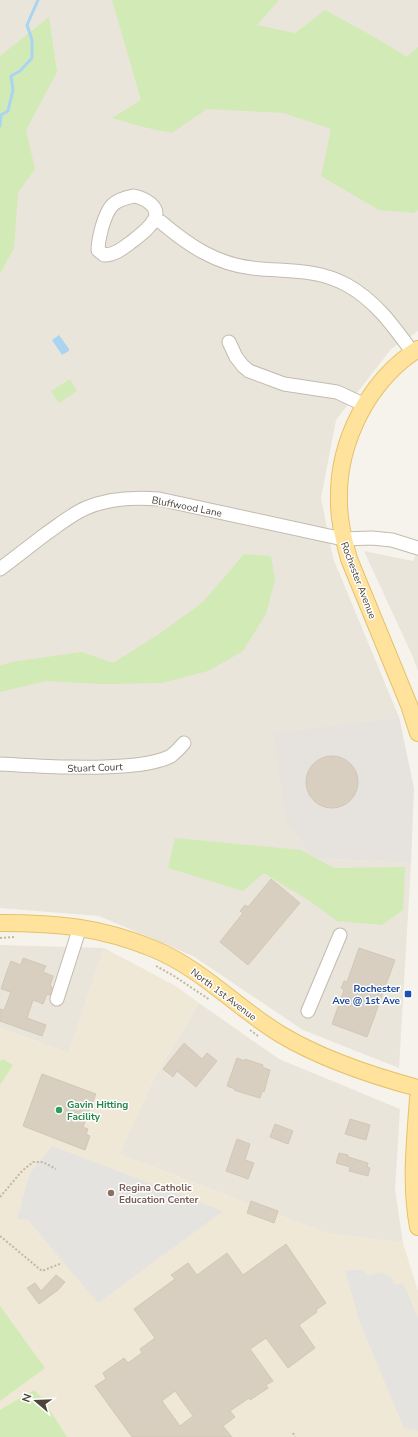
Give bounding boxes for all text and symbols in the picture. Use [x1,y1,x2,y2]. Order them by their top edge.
street label: Bluffwood Lane [150,493,223,521]
street label: Rochester Avenue [337,540,379,621]
street label: Stuart Court [67,760,123,776]
street label: North 1st Avenue [187,965,259,1024]
place label: Rochester Ave @ 1st Ave [332,982,401,1008]
marker: Rochester Ave @ 1st Ave [403,989,413,999]
place label: Gavin Hitting Facility [67,1098,128,1124]
marker: Gavin Hitting Facility [54,1105,64,1115]
place label: Regina Catholic Education Center [119,1181,199,1207]
marker: Regina Catholic Education Center [106,1188,116,1198]
north arrow [16,1381,56,1421]
text: N [19,1392,35,1404]

